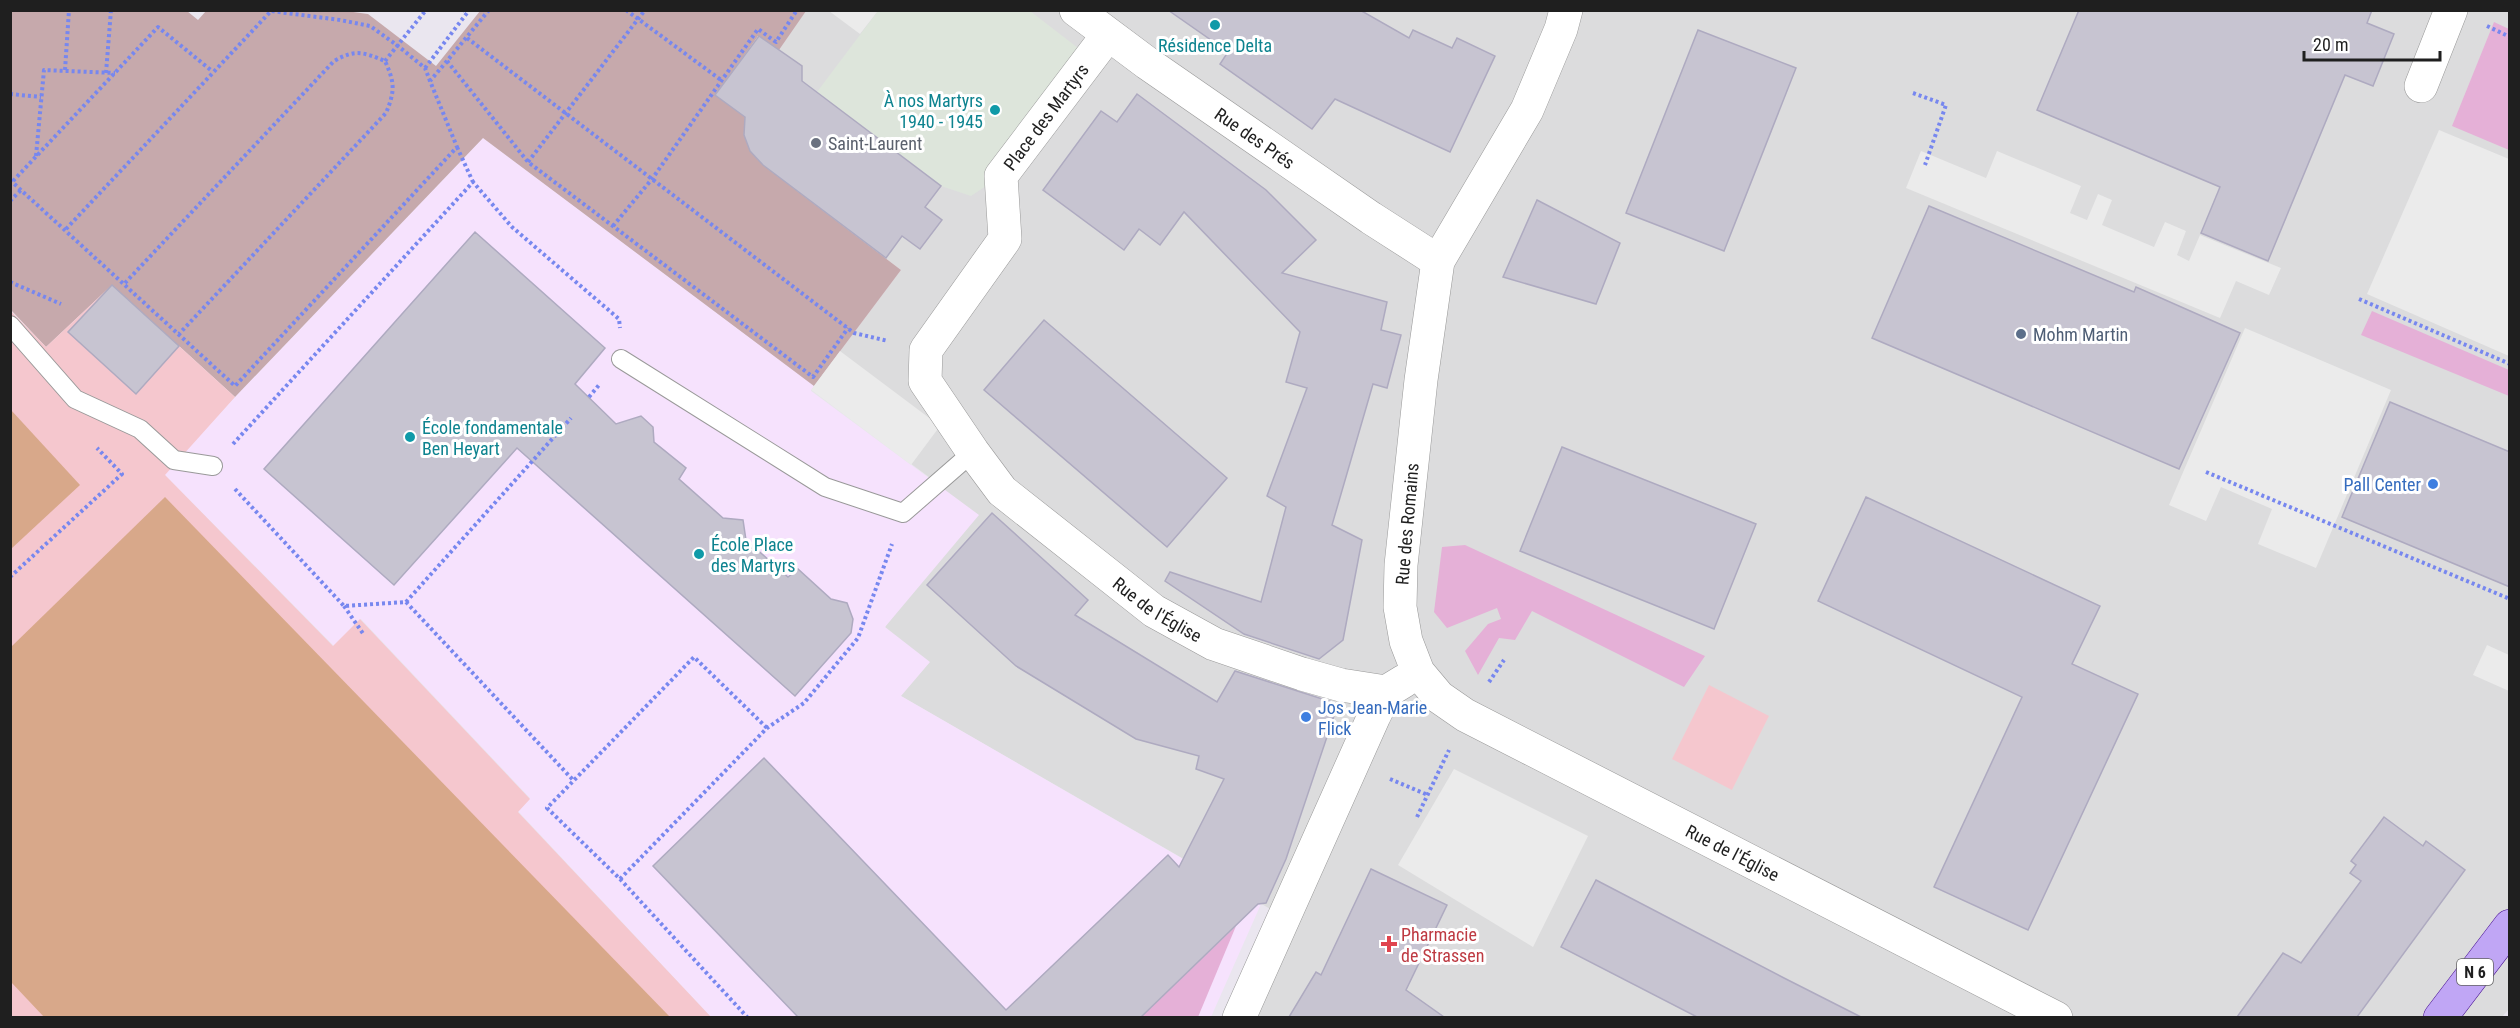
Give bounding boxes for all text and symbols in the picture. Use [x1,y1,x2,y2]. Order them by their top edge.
marker: Résidence Delta [1208,18,1222,32]
scale bar [2304,24,2440,62]
text: 20 m [2313,34,2348,55]
place label: Résidence Delta [1158,35,1272,56]
street label: Place des Martyrs [999,60,1093,174]
place label: À nos Martyrs 1940 - 1945 [884,90,983,132]
marker: À nos Martyrs 1940 - 1945 [988,103,1002,117]
street label: Rue des Prés [1211,103,1299,173]
place label: Saint-Laurent [828,133,922,154]
marker: Saint-Laurent [809,136,823,150]
place label: Mohm Martin [2033,324,2128,345]
marker: Mohm Martin [2014,327,2028,341]
place label: École fondamentale Ben Heyart [422,417,563,459]
marker: École fondamentale Ben Heyart [403,430,417,444]
street label: Rue des Romains [1391,462,1423,586]
place label: Pall Center [2343,474,2422,495]
marker: Pall Center [2426,477,2440,491]
place label: École Place des Martyrs [711,534,795,576]
marker: École Place des Martyrs [692,547,706,561]
street label: Rue de l'Église [1109,572,1206,646]
place label: Jos Jean-Marie Flick [1318,697,1427,739]
marker: Jos Jean-Marie Flick [1299,710,1313,724]
street label: Rue de l'Église [1682,820,1783,885]
place label: Pharmacie de Strassen [1401,924,1485,966]
marker: Pharmacie de Strassen [1382,937,1396,951]
road number: N 6 [2457,959,2493,985]

